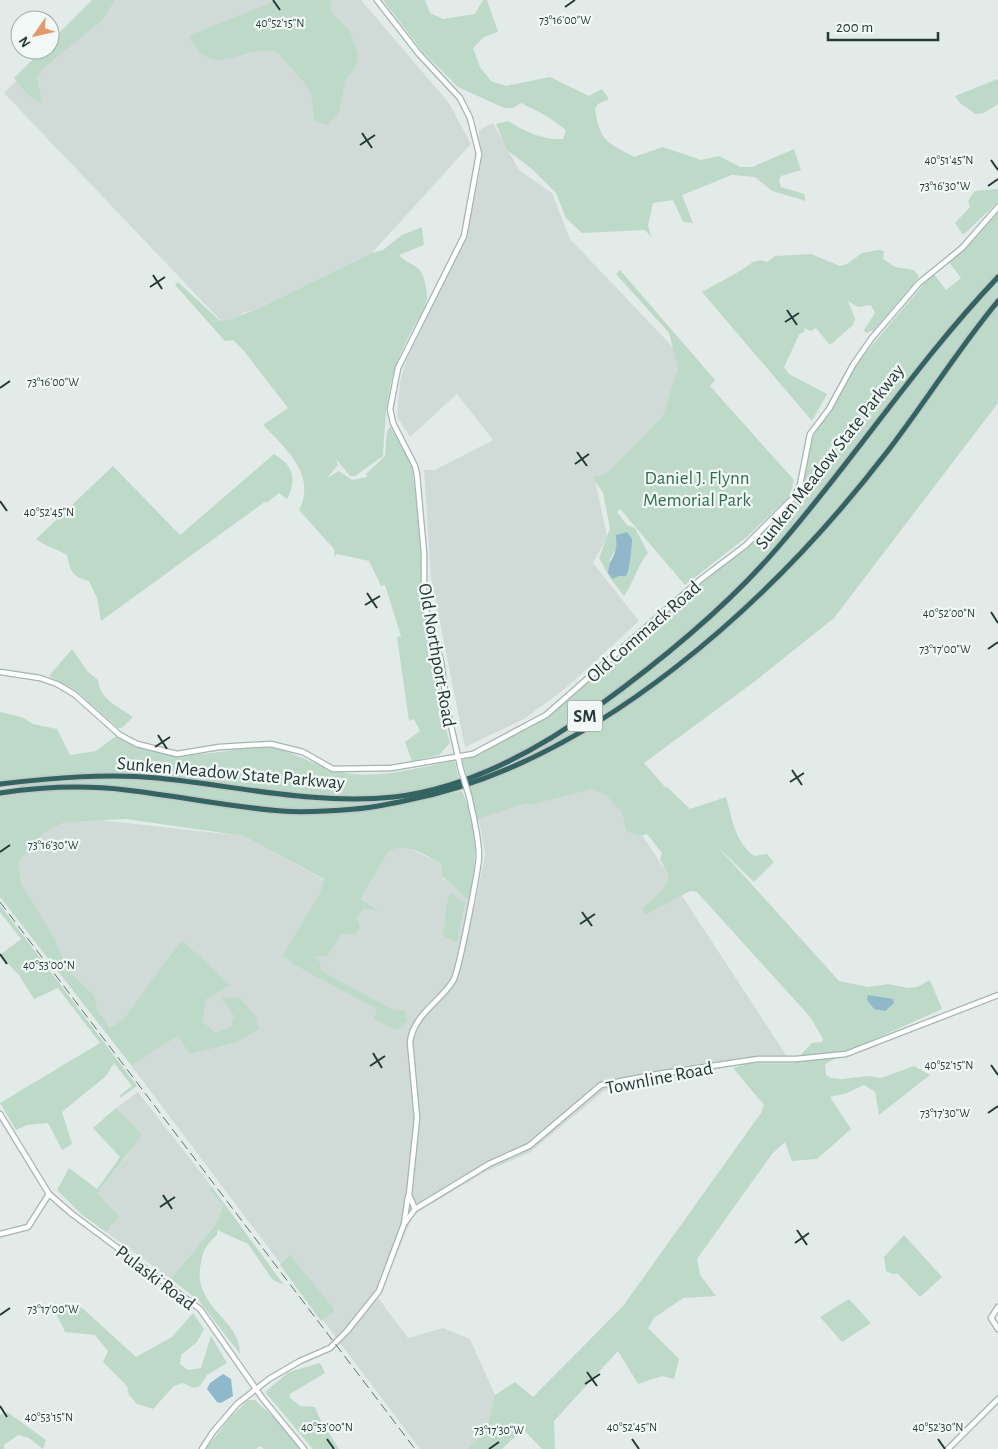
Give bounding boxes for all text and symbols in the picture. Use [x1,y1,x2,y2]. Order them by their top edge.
north arrow [10,10,60,60]
scale bar [828,10,938,42]
text: 73°16'00"W [539,14,591,26]
text: 40°52'15"N [256,17,304,29]
text: 200 m [836,20,873,35]
text: N [17,34,34,50]
text: 40°51'45"N [924,154,974,166]
text: 73°16'30"W [920,180,971,192]
street label: Sunken Meadow State Parkway [752,361,908,553]
text: 73°16'00"W [27,376,79,388]
park label: Daniel J. Flynn Memorial Park [643,469,751,510]
text: 40°52'45"N [24,506,74,518]
street label: Old Commack Road [583,578,705,687]
street label: Old Northport Road [415,582,459,729]
text: 40°52'00"N [923,607,975,619]
text: 73°17'00"W [919,643,971,655]
road number: SM [568,700,602,731]
street label: Sunken Meadow State Parkway [116,754,346,793]
text: 73°16'30"W [28,839,79,851]
text: 40°53'00"N [23,959,75,971]
street label: Townline Road [604,1059,715,1098]
text: 40°52'15"N [925,1059,973,1071]
text: 73°17'30"W [920,1107,970,1119]
street label: Pulaski Road [112,1242,198,1314]
text: 73°17'00"W [27,1303,79,1315]
text: 40°53'15"N [25,1411,73,1423]
text: 40°53'00"N [301,1421,353,1433]
text: 40°52'45"N [607,1421,657,1433]
text: 40°52'30"N [913,1421,963,1433]
text: 73°17'30"W [474,1424,524,1436]

